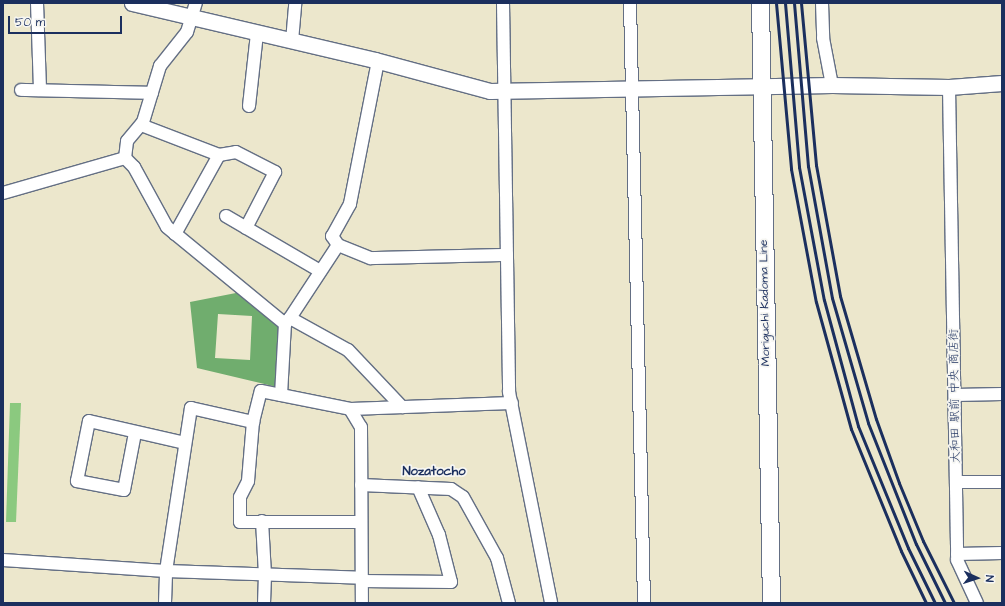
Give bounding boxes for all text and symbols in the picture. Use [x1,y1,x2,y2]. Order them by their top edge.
scale bar [10,8,124,34]
text: 50 m [15,14,45,31]
street label: Moriguchi Kadoma Line [757,240,773,366]
street label: 大和田 駅前 中央 商店街 [947,329,963,463]
district label: Nozatocho [402,463,466,479]
north arrow [957,558,997,598]
text: N [982,575,997,582]

